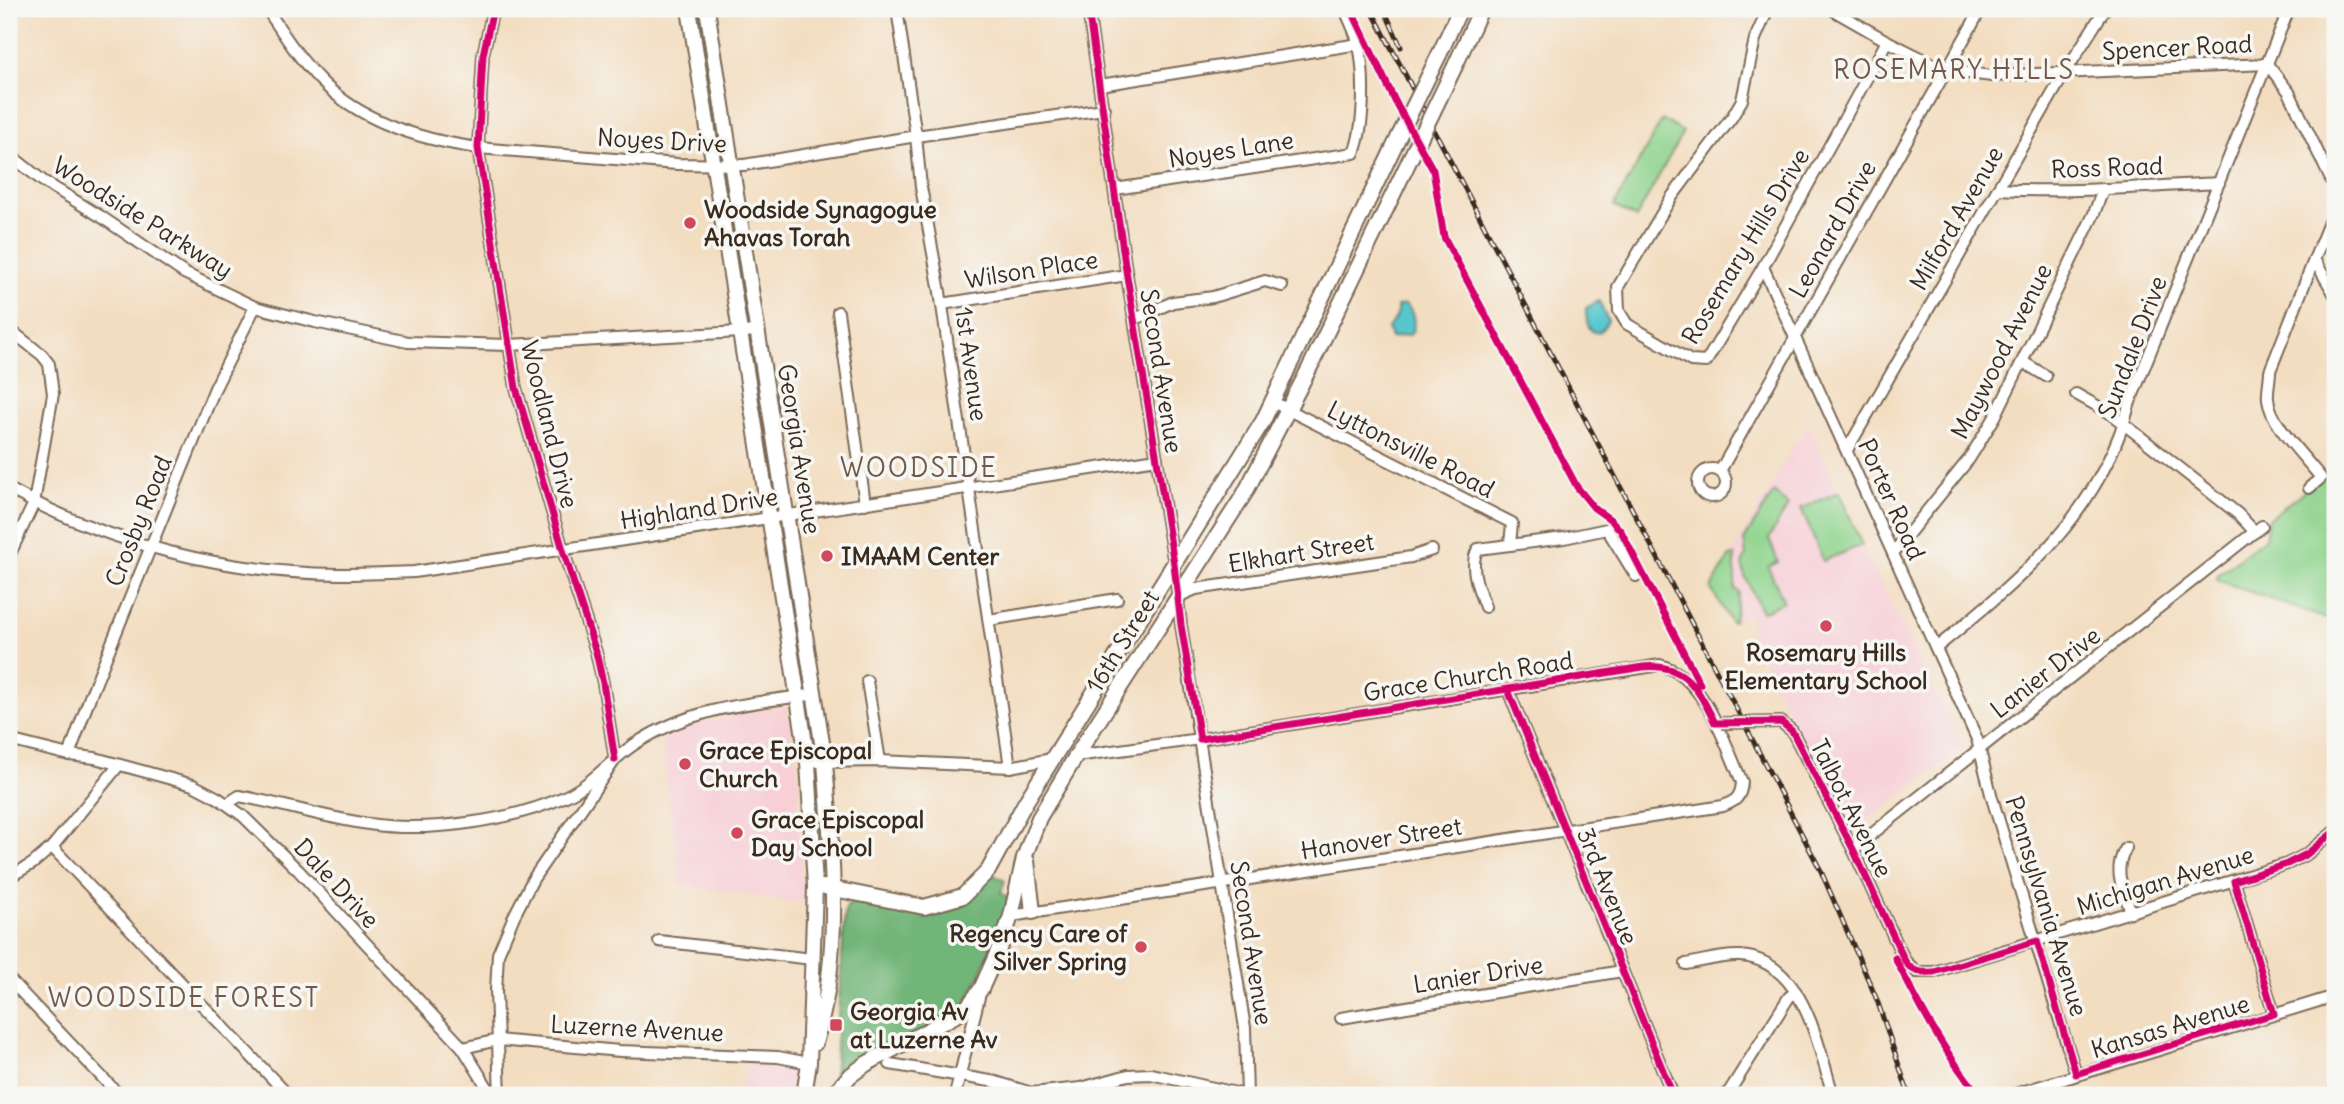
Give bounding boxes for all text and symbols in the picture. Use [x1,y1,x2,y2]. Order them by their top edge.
street label: Spencer Road [2101,28,2253,66]
district label: ROSEMARY HILLS [1833,53,2075,86]
street label: Noyes Drive [596,122,728,158]
street label: Noyes Lane [1166,124,1296,174]
street label: Milford Avenue [1903,141,2009,295]
street label: Rosemary Hills Drive [1675,143,1815,349]
street label: Woodside Parkway [47,150,239,284]
street label: Ross Road [2050,150,2164,184]
street label: Leonard Drive [1782,155,1882,303]
place label: Woodside Synagogue Ahavas Torah [704,194,937,252]
marker: Woodside Synagogue Ahavas Torah [682,215,698,231]
street label: Wilson Place [962,244,1100,294]
street label: Maywood Avenue [1944,258,2058,444]
street label: Sundale Drive [2091,272,2173,422]
street label: Second Avenue [1134,287,1190,455]
street label: 1st Avenue [949,305,995,423]
street label: Woodland Drive [515,337,585,511]
street label: Georgia Avenue [772,362,828,536]
street label: Lyttonsville Road [1322,394,1500,504]
street label: Porter Road [1852,434,1932,564]
street label: Crosby Road [98,451,178,591]
district label: WOODSIDE [840,451,998,484]
street label: Highland Drive [618,481,780,535]
street label: Elkhart Street [1226,526,1376,578]
place label: IMAAM Center [841,541,1000,571]
marker: IMAAM Center [819,548,835,564]
street label: 16th Street [1079,584,1165,698]
marker: Rosemary Hills Elementary School [1818,618,1834,634]
street label: Lanier Drive [1984,620,2106,724]
place label: Rosemary Hills Elementary School [1725,637,1927,695]
street label: Grace Church Road [1361,645,1575,707]
street label: Talbot Avenue [1804,734,1900,882]
place label: Grace Episcopal Church [699,735,872,793]
marker: Grace Episcopal Church [677,756,693,772]
street label: Pennsylvania Avenue [1999,792,2095,1020]
place label: Grace Episcopal Day School [751,804,924,862]
street label: Hanover Street [1298,810,1464,866]
street label: 3rd Avenue [1571,823,1645,949]
marker: Grace Episcopal Day School [729,825,745,841]
street label: Dale Drive [288,832,386,934]
street label: Michigan Avenue [2073,839,2257,921]
street label: Second Avenue [1224,859,1280,1027]
place label: Regency Care of Silver Spring [949,918,1128,976]
marker: Regency Care of Silver Spring [1133,939,1149,955]
street label: Lanier Drive [1411,949,1545,999]
district label: WOODSIDE FOREST [48,981,320,1014]
street label: Kansas Avenue [2087,988,2253,1064]
place label: Georgia Av at Luzerne Av [850,996,998,1054]
street label: Luzerne Avenue [550,1008,724,1048]
marker: Georgia Av at Luzerne Av [828,1017,844,1033]

